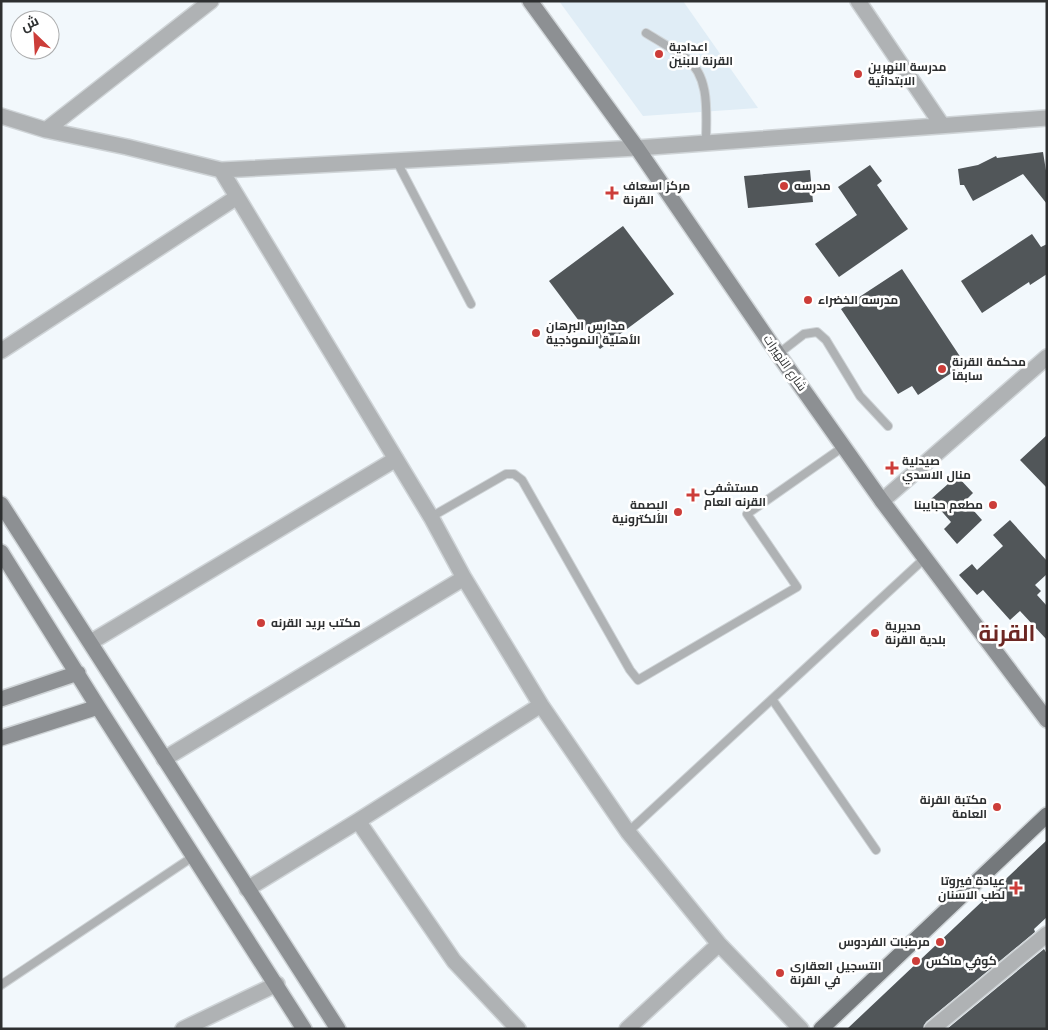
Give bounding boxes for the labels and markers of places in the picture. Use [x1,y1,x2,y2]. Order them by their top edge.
place label: اعدادية القرنة للبنين [669,40,733,69]
marker: اعدادية القرنة للبنين [653,48,665,60]
place label: مدرسة النهرين الابتدائية [868,60,946,88]
marker: مدرسة النهرين الابتدائية [852,68,864,80]
place label: مركز اسعاف القرنة [623,179,690,208]
place label: مدرسه [794,179,831,194]
marker: مدرسه [778,180,790,192]
marker: مركز اسعاف القرنة [605,186,619,200]
place label: مدرسه الخضراء [818,293,898,308]
marker: مدرسه الخضراء [802,294,814,306]
place label: مدارس البرهان الأهلية النموذجية [546,319,641,348]
marker: مدارس البرهان الأهلية النموذجية [530,327,542,339]
place label: محكمة القرنة سابقاً [952,355,1026,383]
marker: محكمة القرنة سابقاً [936,363,948,375]
place label: صيدلية منال الاسدي [902,454,971,485]
marker: صيدلية منال الاسدي [886,462,898,474]
place label: مستشفى القرنه العام [704,481,766,510]
marker: مستشفى القرنه العام [686,488,700,502]
place label: البصمة الألكترونية [612,498,668,527]
place label: مطعم حبايبنا [914,498,983,513]
marker: مطعم حبايبنا [987,499,999,511]
marker: البصمة الألكترونية [672,506,684,518]
place label: مكتب بريد القرنه [271,616,361,631]
marker: مكتب بريد القرنه [255,617,267,629]
place label: مديرية بلدية القرنة [885,619,946,648]
marker: مديرية بلدية القرنة [869,627,881,639]
place label: مكتبة القرنة العامة [920,793,987,821]
marker: مكتبة القرنة العامة [991,801,1003,813]
place label: عيادة فيروتا لطب الاسنان [938,874,1005,903]
marker: عيادة فيروتا لطب الاسنان [1009,881,1023,895]
place label: مرطبات الفردوس [838,935,930,950]
marker: مرطبات الفردوس [934,936,946,948]
place label: كوفي ماكس [926,954,997,971]
marker: كوفي ماكس [910,955,922,967]
place label: التسجيل العقاري في القرنة [790,959,882,990]
marker: التسجيل العقاري في القرنة [774,967,786,979]

